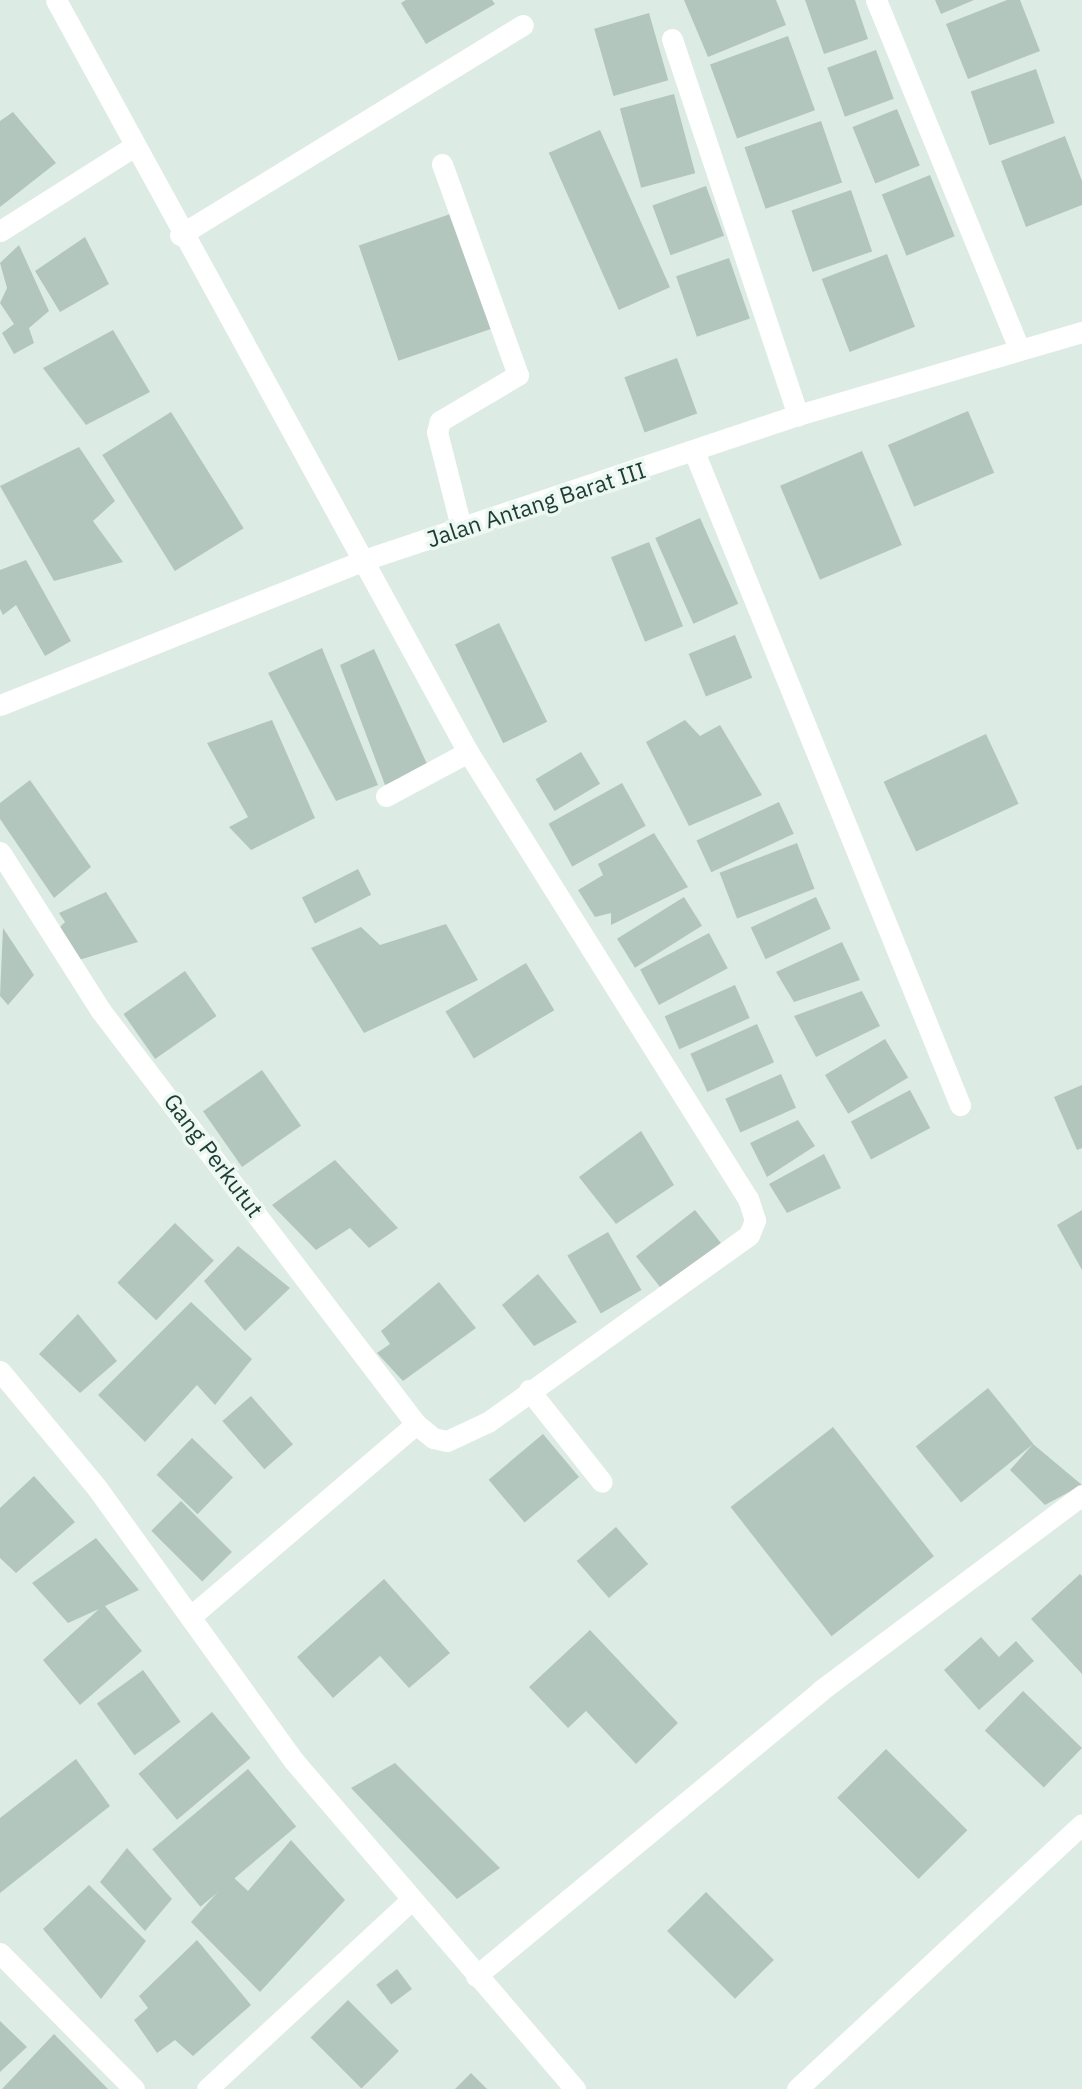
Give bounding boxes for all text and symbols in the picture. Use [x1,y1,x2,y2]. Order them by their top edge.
street label: Jalan Antang Barat III [423,456,649,552]
street label: Gang Perkutut [159,1088,269,1222]

